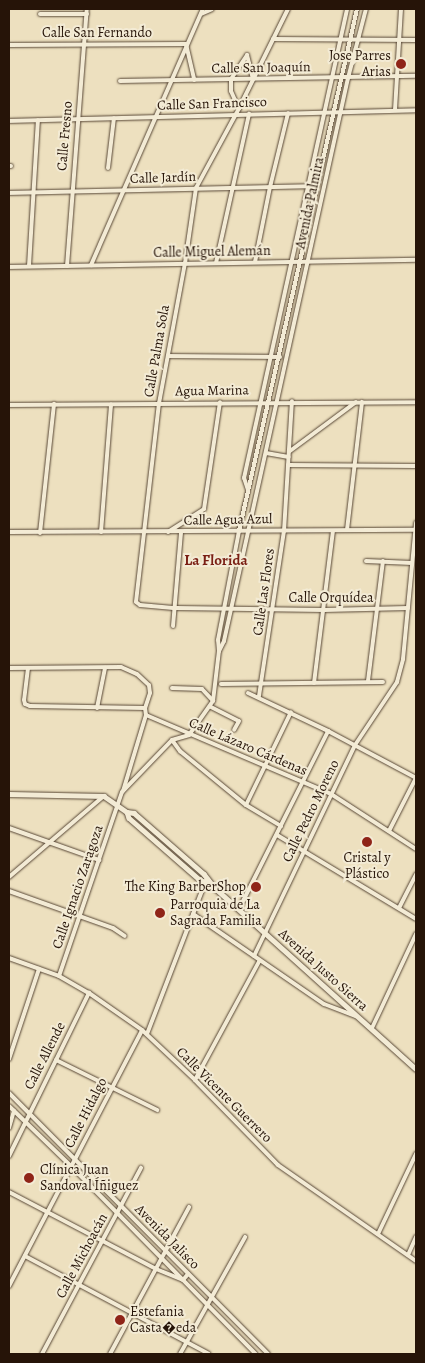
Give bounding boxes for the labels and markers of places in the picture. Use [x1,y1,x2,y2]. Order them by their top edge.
place label: Jose Parres Arias [329,48,391,80]
marker: Jose Parres Arias [395,58,407,70]
marker: Cristal y Plástico [361,836,373,848]
place label: Cristal y Plástico [344,850,390,882]
place label: The King BarberShop [125,879,246,895]
marker: The King BarberShop [250,881,262,893]
place label: Parroquia de La Sagrada Familia [170,897,262,930]
marker: Parroquia de La Sagrada Familia [154,907,166,919]
place label: Clínica Juan Sandoval Íñiguez [40,1162,138,1194]
marker: Clínica Juan Sandoval Íñiguez [22,1171,36,1185]
place label: Estefania Casta�eda [130,1304,196,1336]
marker: Estefania Casta�eda [114,1314,126,1326]

